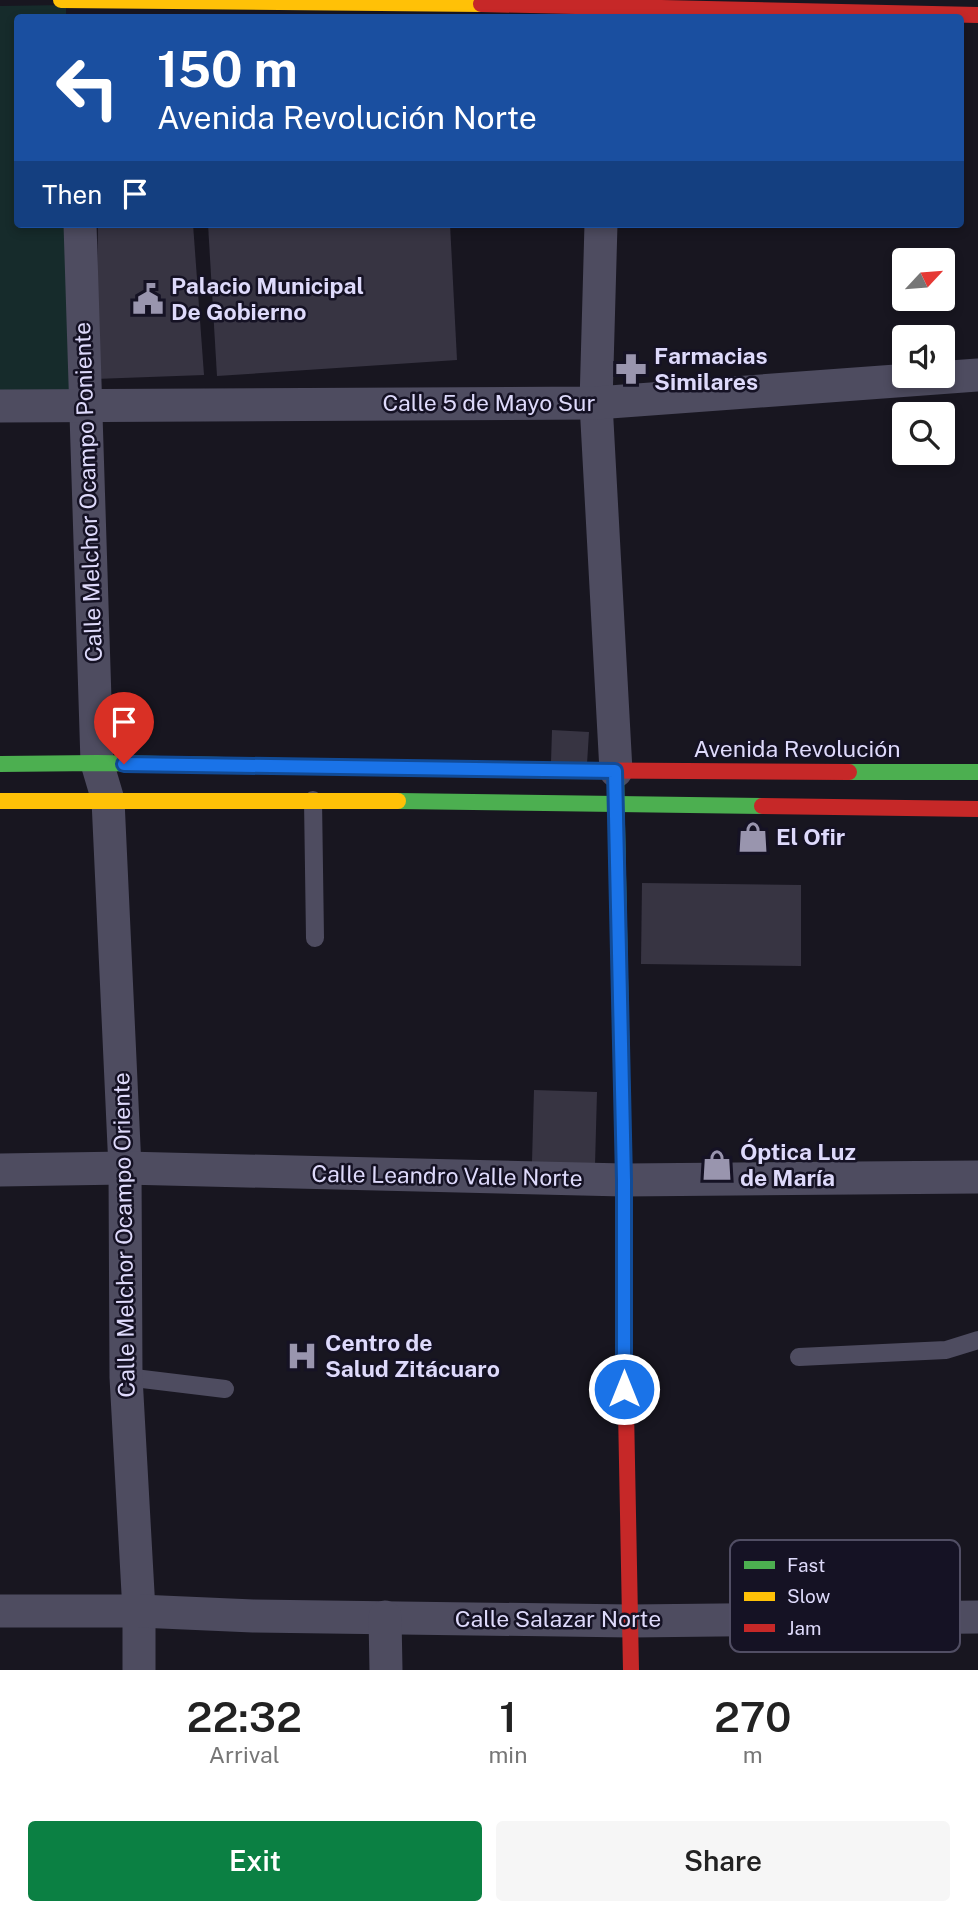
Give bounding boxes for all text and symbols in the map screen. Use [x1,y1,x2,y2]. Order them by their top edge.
text: 150 m [157,40,298,98]
icon: left [42,42,133,133]
text: Avenida Revolución Norte [157,99,537,136]
icon: arrive [116,175,154,213]
text: Then [42,179,102,210]
north arrow [892,248,956,312]
map controls [892,248,955,465]
place label: Palacio Municipal De Gobierno [171,272,364,325]
public building icon: Palacio Municipal De Gobierno [131,282,165,316]
street label: Calle Melchor Ocampo Poniente [68,321,107,663]
button: sound [892,325,955,388]
place label: Farmacias Similares [654,342,768,395]
pharmacy icon: Farmacias Similares [614,352,648,386]
street label: Calle 5 de Mayo Sur [382,389,596,416]
button: search [892,402,955,465]
pin [94,692,154,764]
icon: arrive [105,703,143,741]
street label: Avenida Revolución [694,735,900,762]
shop icon: El Ofir [736,820,770,854]
place label: El Ofir [776,823,845,850]
street label: Calle Melchor Ocampo Oriente [107,1072,140,1398]
place label: Óptica Luz de María [740,1138,856,1191]
shop icon: Óptica Luz de María [700,1148,734,1182]
street label: Calle Leandro Valle Norte [311,1160,583,1191]
place label: Centro de Salud Zitácuaro [325,1329,500,1382]
hospital icon: Centro de Salud Zitácuaro [285,1339,319,1373]
position arrow [587,1352,661,1426]
legend [730,1540,960,1652]
text: Fast [787,1554,825,1576]
text: Slow [787,1585,831,1607]
street label: Calle Salazar Norte [455,1605,661,1632]
text: Jam [787,1617,821,1639]
text: 22:32 [186,1692,302,1741]
text: 1 [499,1692,517,1741]
text: 270 [714,1692,792,1741]
text: Arrival [209,1741,280,1768]
text: min [488,1741,527,1768]
text: m [743,1741,763,1768]
button: Exit [28,1821,482,1901]
button: Share [496,1821,950,1901]

